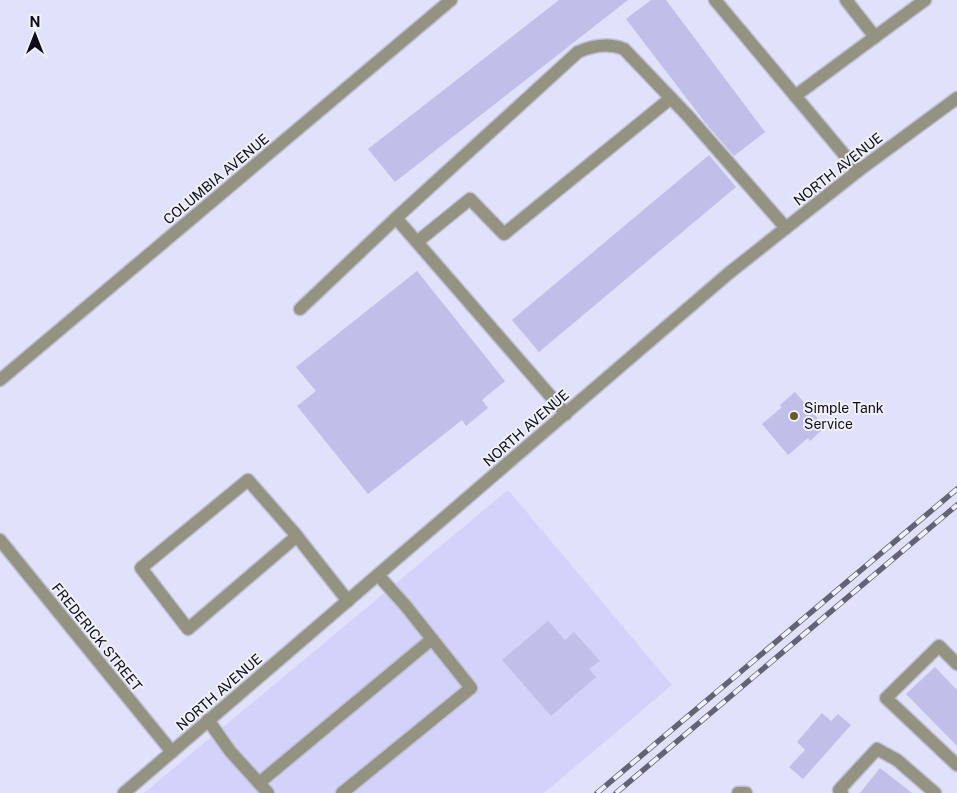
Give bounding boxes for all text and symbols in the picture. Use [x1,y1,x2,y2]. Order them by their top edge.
north arrow [10,10,60,60]
text: N [30,14,40,30]
street label: NORTH AVENUE [790,129,886,209]
street label: COLUMBIA AVENUE [160,130,272,228]
street label: NORTH AVENUE [480,386,572,470]
place label: Simple Tank Service [804,400,884,432]
marker: Simple Tank Service [788,410,800,422]
street label: FREDERICK STREET [49,580,145,694]
street label: NORTH AVENUE [173,650,265,734]

